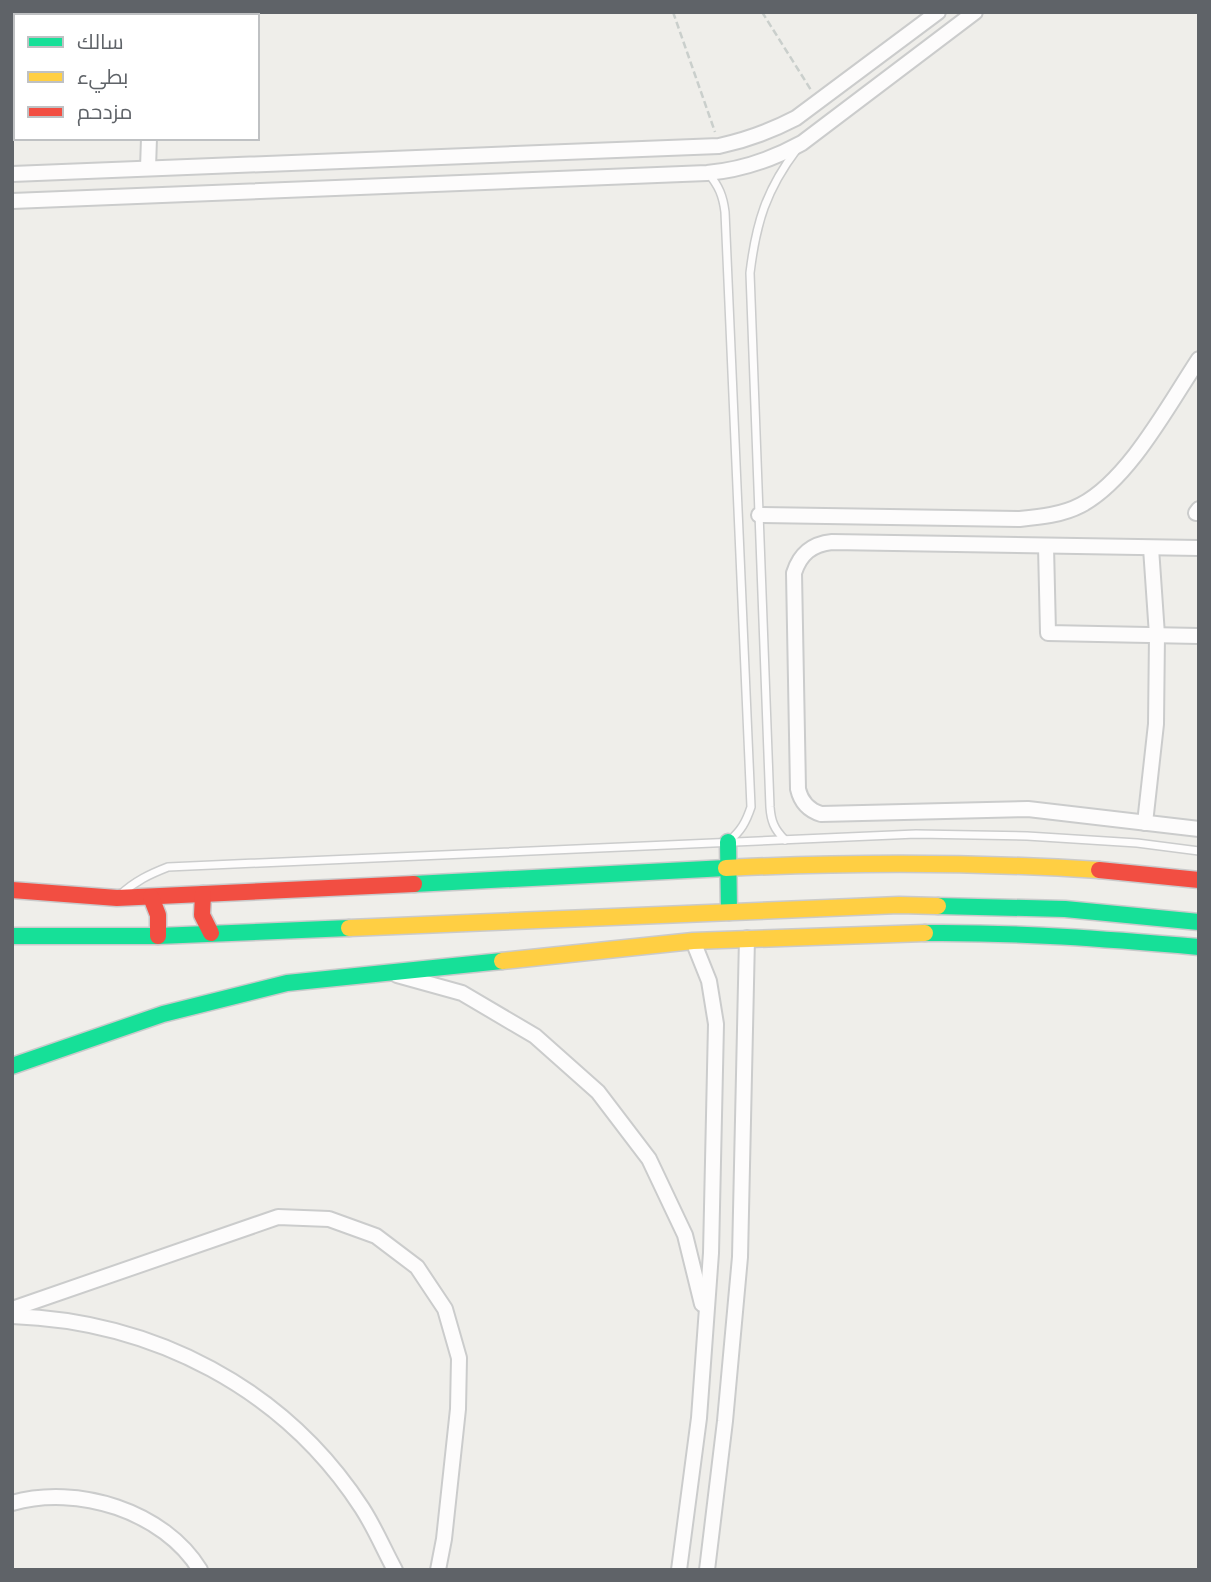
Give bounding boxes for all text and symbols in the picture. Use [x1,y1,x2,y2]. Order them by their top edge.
legend [14,14,259,140]
text: سالك [77,30,124,55]
text: بطيء [77,65,128,93]
text: مزدحم [77,100,132,126]

